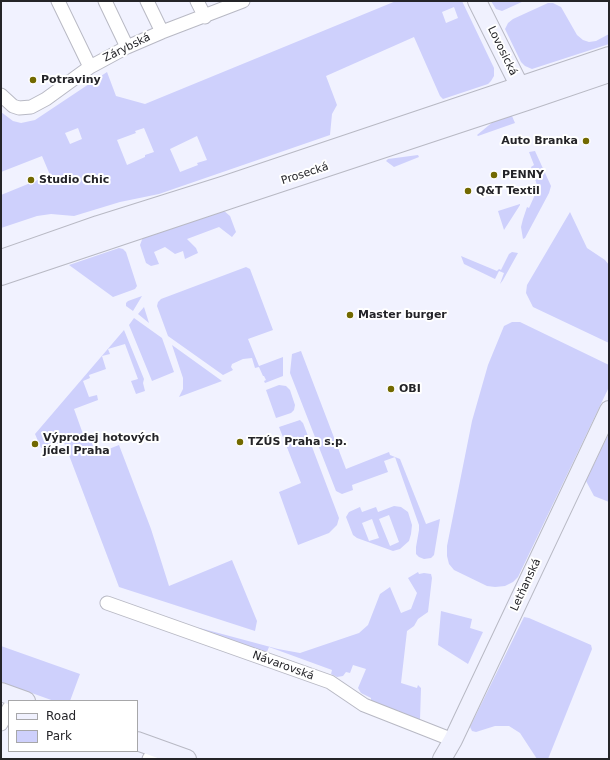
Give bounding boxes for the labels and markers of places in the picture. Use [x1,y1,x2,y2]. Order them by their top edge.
place label: Potraviny [41,73,101,87]
marker: Potraviny [28,75,38,85]
place label: Auto Branka [501,134,578,148]
marker: Auto Branka [581,136,591,146]
place label: PENNY [502,168,544,182]
marker: PENNY [489,170,499,180]
place label: Studio Chic [39,173,109,187]
marker: Studio Chic [26,175,36,185]
place label: Q&T Textil [476,184,540,198]
marker: Q&T Textil [463,186,473,196]
place label: Master burger [358,308,447,322]
marker: Master burger [345,310,355,320]
place label: OBI [399,382,421,396]
marker: OBI [386,384,396,394]
place label: Výprodej hotových jídel Praha [43,431,159,457]
place label: TZÚS Praha s.p. [248,435,347,449]
marker: TZÚS Praha s.p. [235,437,245,447]
marker: Výprodej hotových jídel Praha [30,439,40,449]

